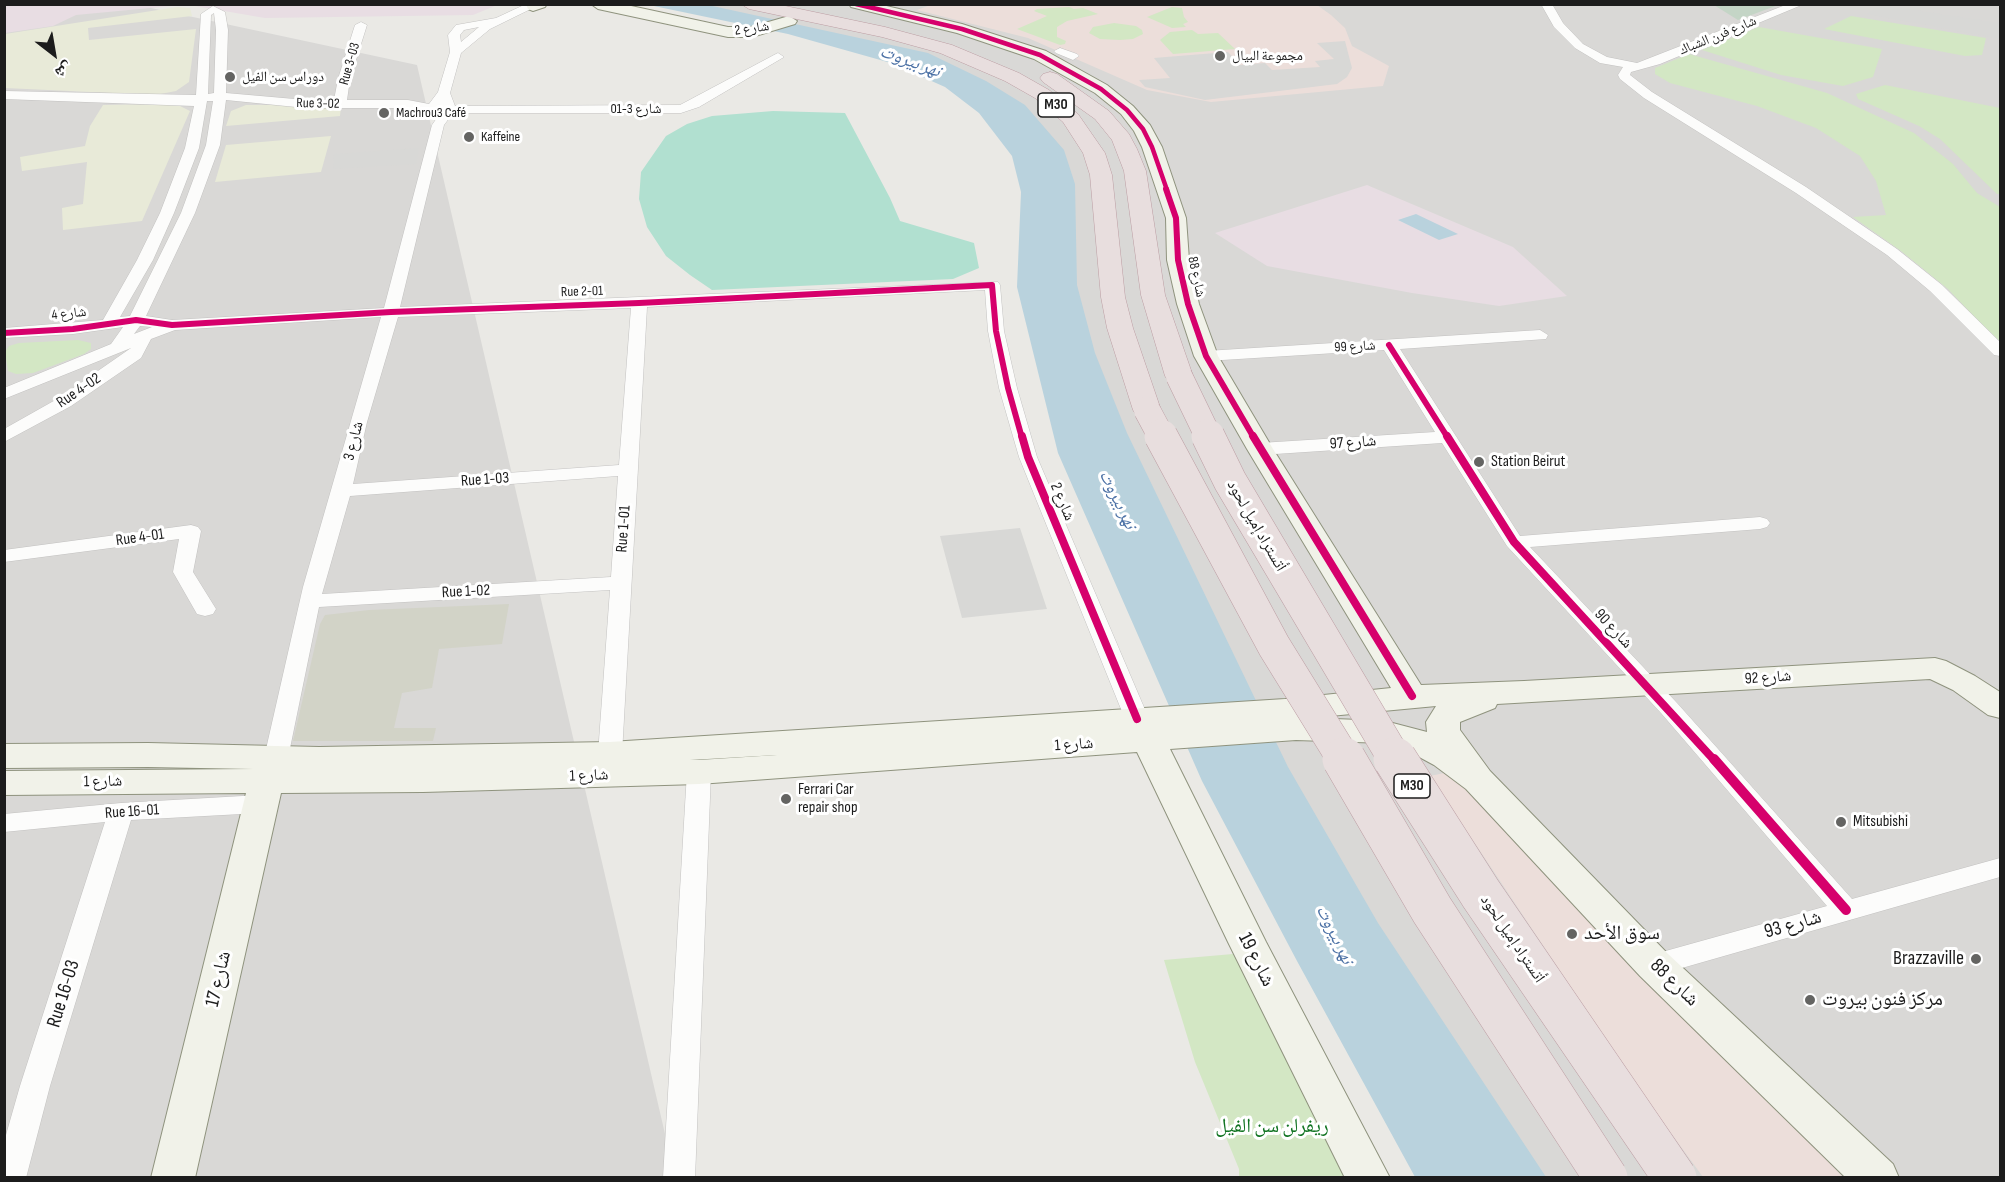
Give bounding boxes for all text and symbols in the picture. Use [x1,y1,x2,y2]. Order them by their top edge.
street label: شارع فرن الشباك [1677,13,1759,59]
street label: شارع 2 [734,18,770,40]
north arrow [24,24,84,84]
street label: Rue 3-03 [336,41,364,87]
water label: نهر بيروت [877,41,943,83]
place label: مجموعة البيال [1232,48,1303,64]
marker: مجموعة البيال [1213,49,1227,63]
text: ش [51,57,76,82]
place label: دوراس سن الفيل [242,69,324,85]
marker: دوراس سن الفيل [223,70,237,84]
road number: M30 [1038,93,1074,117]
street label: Rue 3-02 [296,95,340,113]
street label: شارع 3-01 [610,101,662,117]
place label: Machrou3 Café [396,105,466,121]
marker: Machrou3 Café [377,106,391,120]
place label: Kaffeine [481,129,520,145]
marker: Kaffeine [462,130,476,144]
street label: شارع 88 [1184,255,1208,299]
street label: Rue 2-01 [561,283,603,301]
street label: شارع 4 [51,304,87,324]
street label: شارع 99 [1334,338,1376,356]
street label: Rue 4-02 [53,369,105,413]
street label: شارع 3 [340,419,368,463]
street label: شارع 97 [1329,432,1377,454]
place label: Station Beirut [1491,452,1565,472]
marker: Station Beirut [1472,455,1486,469]
water label: نهر بيروت [1093,467,1141,533]
street label: Rue 1-03 [460,469,510,491]
street label: أتستراد إميل لحود [1222,477,1290,575]
street label: شارع 2 [1045,480,1079,524]
street label: Rue 1-01 [613,505,635,553]
street label: Rue 4-01 [115,525,165,551]
street label: Rue 1-02 [441,581,491,603]
street label: شارع 90 [1590,605,1636,653]
street label: شارع 92 [1744,667,1792,689]
street label: شارع 1 [1054,734,1094,756]
street label: شارع 1 [569,766,609,786]
street label: شارع 1 [84,772,122,792]
road number: M30 [1394,774,1430,798]
place label: Ferrari Car repair shop [798,780,858,818]
marker: Ferrari Car repair shop [779,792,793,806]
street label: Rue 16-01 [104,801,160,823]
place label: Mitsubishi [1853,812,1908,832]
marker: Mitsubishi [1834,815,1848,829]
street label: أتستراد إميل لحود [1475,891,1549,987]
water label: نهر بيروت [1310,902,1358,968]
street label: شارع 93 [1762,905,1824,945]
place label: سوق الأحد [1584,922,1660,946]
marker: سوق الأحد [1565,927,1579,941]
street label: شارع 19 [1232,929,1280,991]
place label: Brazzaville [1893,947,1964,971]
street label: شارع 17 [201,949,237,1009]
marker: Brazzaville [1969,952,1983,966]
street label: شارع 88 [1645,954,1703,1012]
street label: Rue 16-03 [42,957,86,1031]
place label: مركز فنون بيروت [1822,988,1943,1012]
marker: مركز فنون بيروت [1803,993,1817,1007]
park label: ريفرلن سن الفيل [1215,1115,1329,1139]

